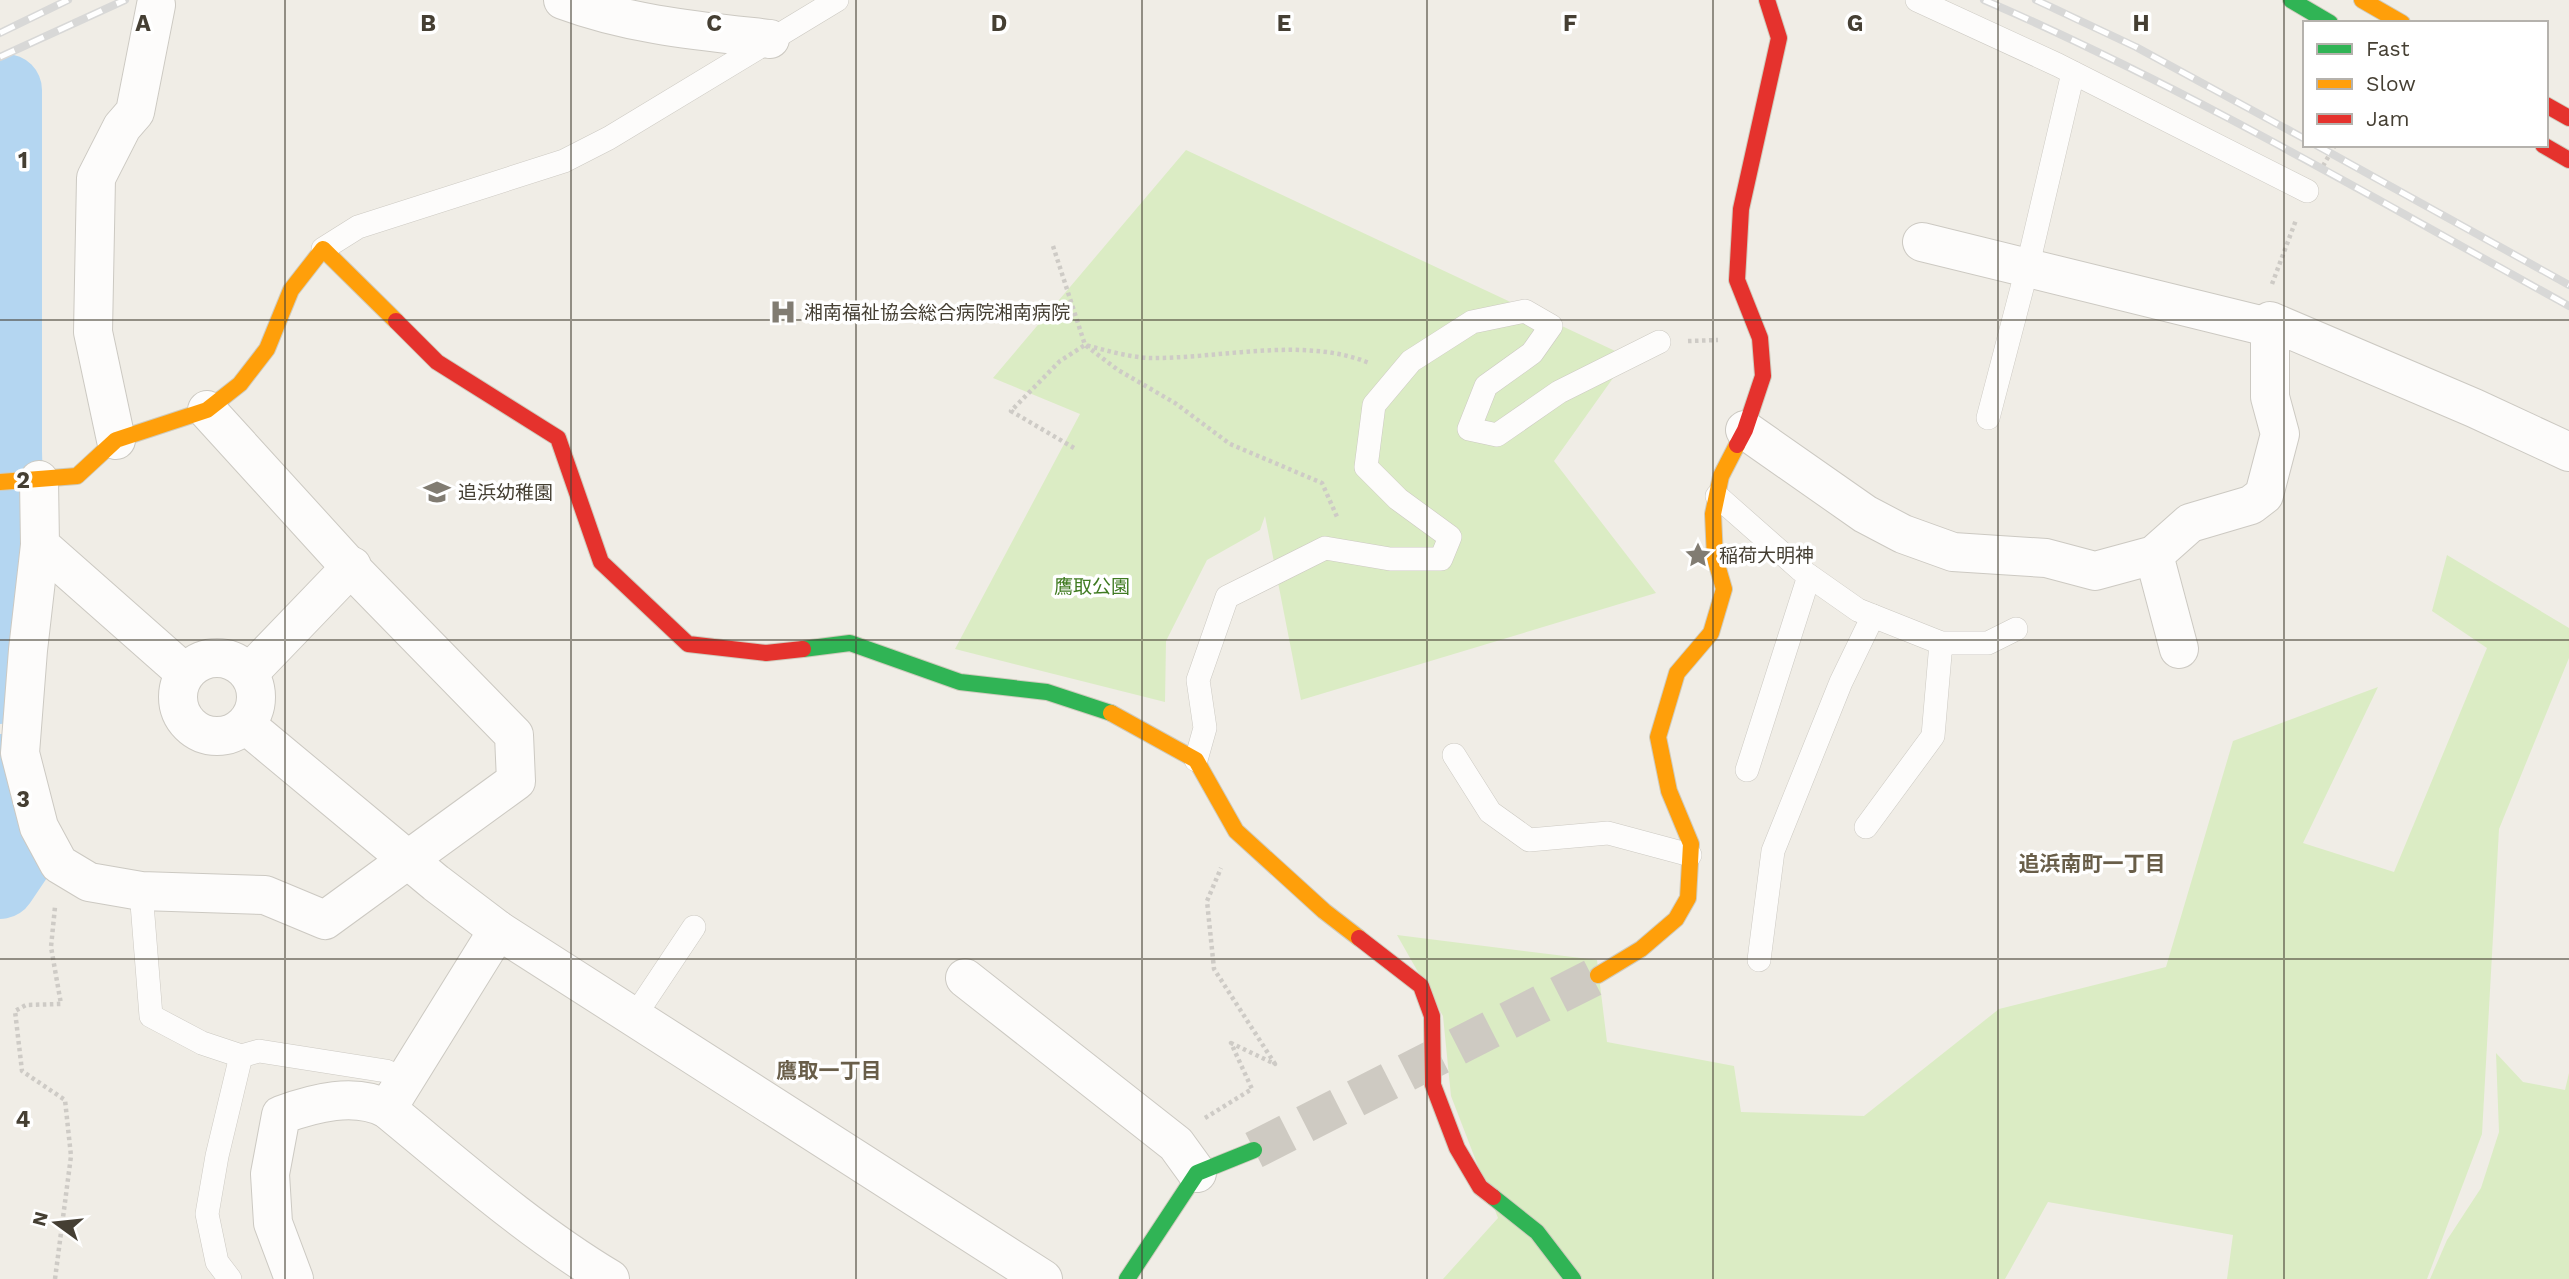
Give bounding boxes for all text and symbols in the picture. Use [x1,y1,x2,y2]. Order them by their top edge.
text: A [135,10,151,37]
text: B [420,10,436,37]
text: C [706,10,722,37]
text: D [991,10,1007,37]
text: E [1277,10,1291,37]
text: F [1563,10,1577,37]
text: G [1847,10,1863,37]
text: H [2132,10,2150,37]
legend [2303,21,2548,147]
text: Fast [2366,36,2410,61]
text: Slow [2366,71,2416,96]
text: Jam [2366,106,2409,131]
text: 1 [18,147,28,174]
hospital icon: 湘南福祉協会総合病院湘南病院 [768,297,798,327]
place label: 湘南福祉協会総合病院湘南病院 [804,301,1070,324]
text: 2 [16,467,30,494]
school or university icon: 追浜幼稚園 [422,477,452,507]
place label: 追浜幼稚園 [458,481,553,504]
place icon: 稲荷大明神 [1683,540,1713,570]
place label: 稲荷大明神 [1719,544,1814,567]
park label: 鷹取公園 [1054,575,1130,598]
text: 3 [16,786,30,813]
district label: 追浜南町一丁目 [2019,851,2166,876]
district label: 鷹取一丁目 [777,1058,882,1083]
text: 4 [16,1106,31,1133]
north arrow [21,1188,91,1258]
text: N [27,1209,53,1229]

